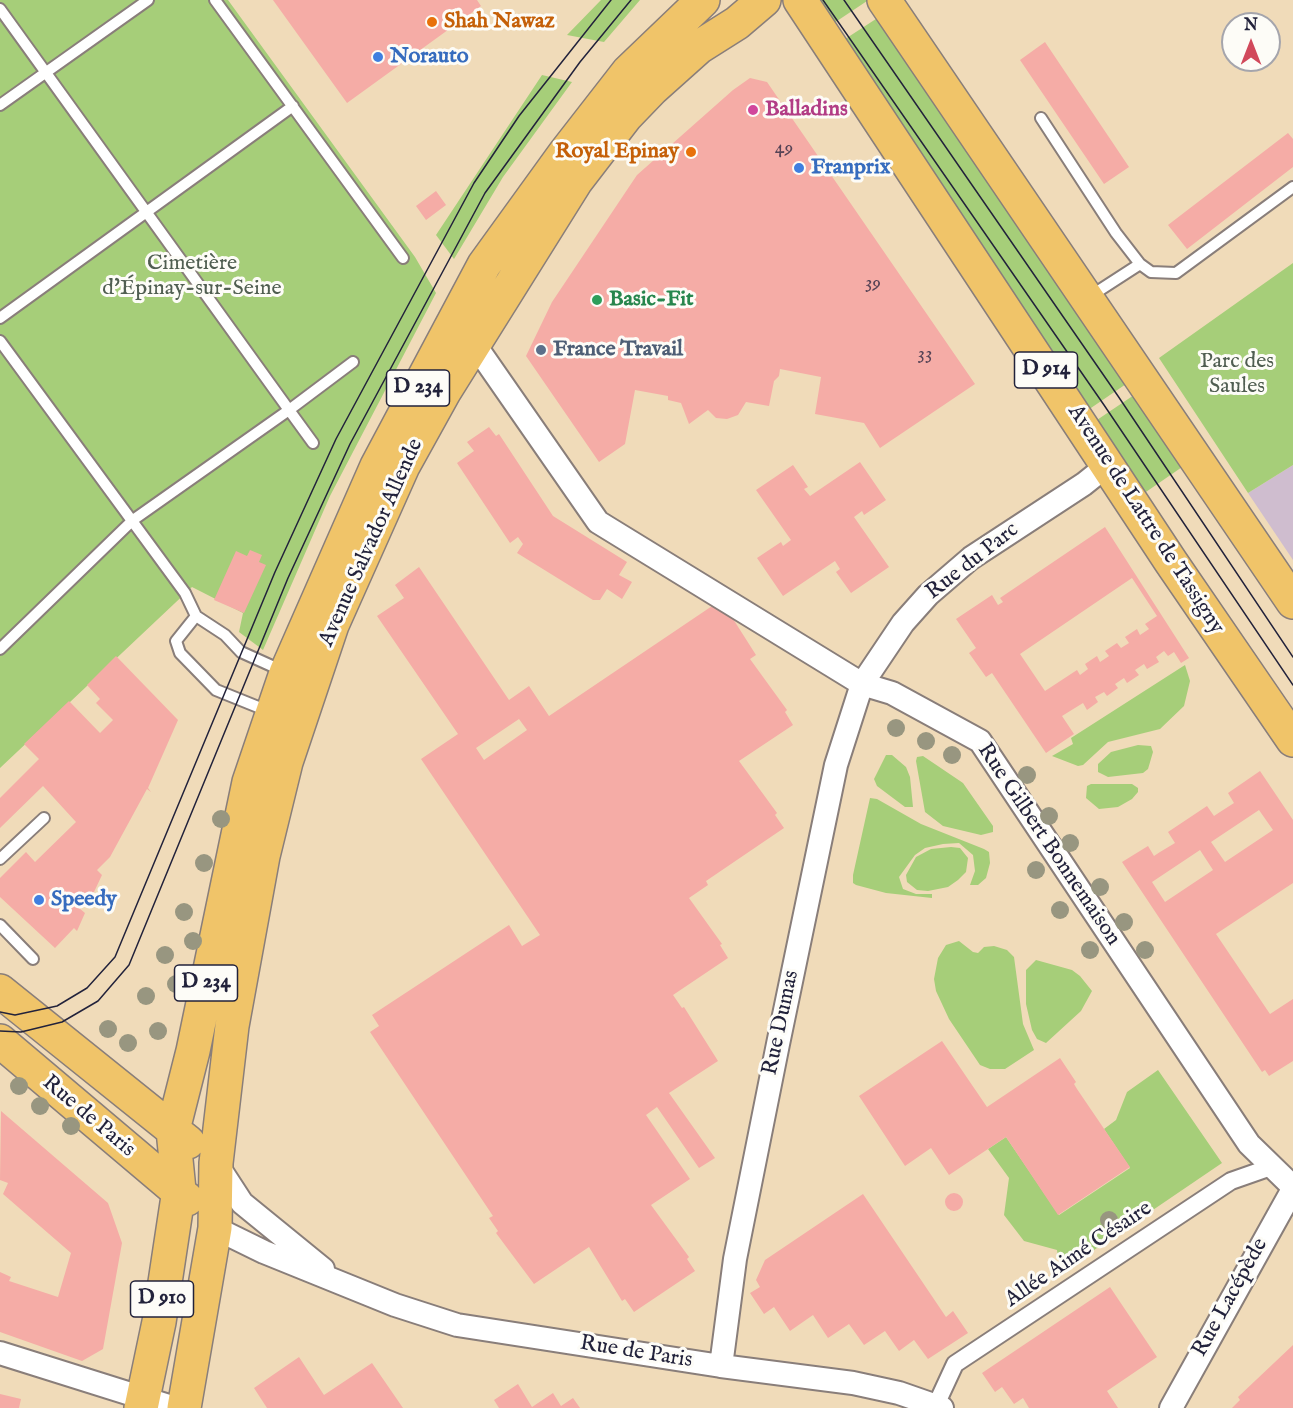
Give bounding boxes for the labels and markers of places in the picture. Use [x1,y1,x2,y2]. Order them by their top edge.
place label: Shah Nawaz [444,9,555,35]
marker: Shah Nawaz [425,15,439,29]
place label: Norauto [390,44,469,70]
marker: Norauto [371,50,385,64]
place label: Balladins [765,97,848,123]
marker: Balladins [746,103,760,117]
place label: Royal Epinay [555,139,679,165]
marker: Royal Epinay [684,145,698,159]
place label: Franprix [811,155,891,181]
marker: Franprix [792,161,806,175]
place label: Basic-Fit [609,287,694,313]
marker: Basic-Fit [590,293,604,307]
place label: France Travail [553,337,683,363]
marker: France Travail [534,343,548,357]
place label: Speedy [51,887,117,913]
marker: Speedy [32,893,46,907]

